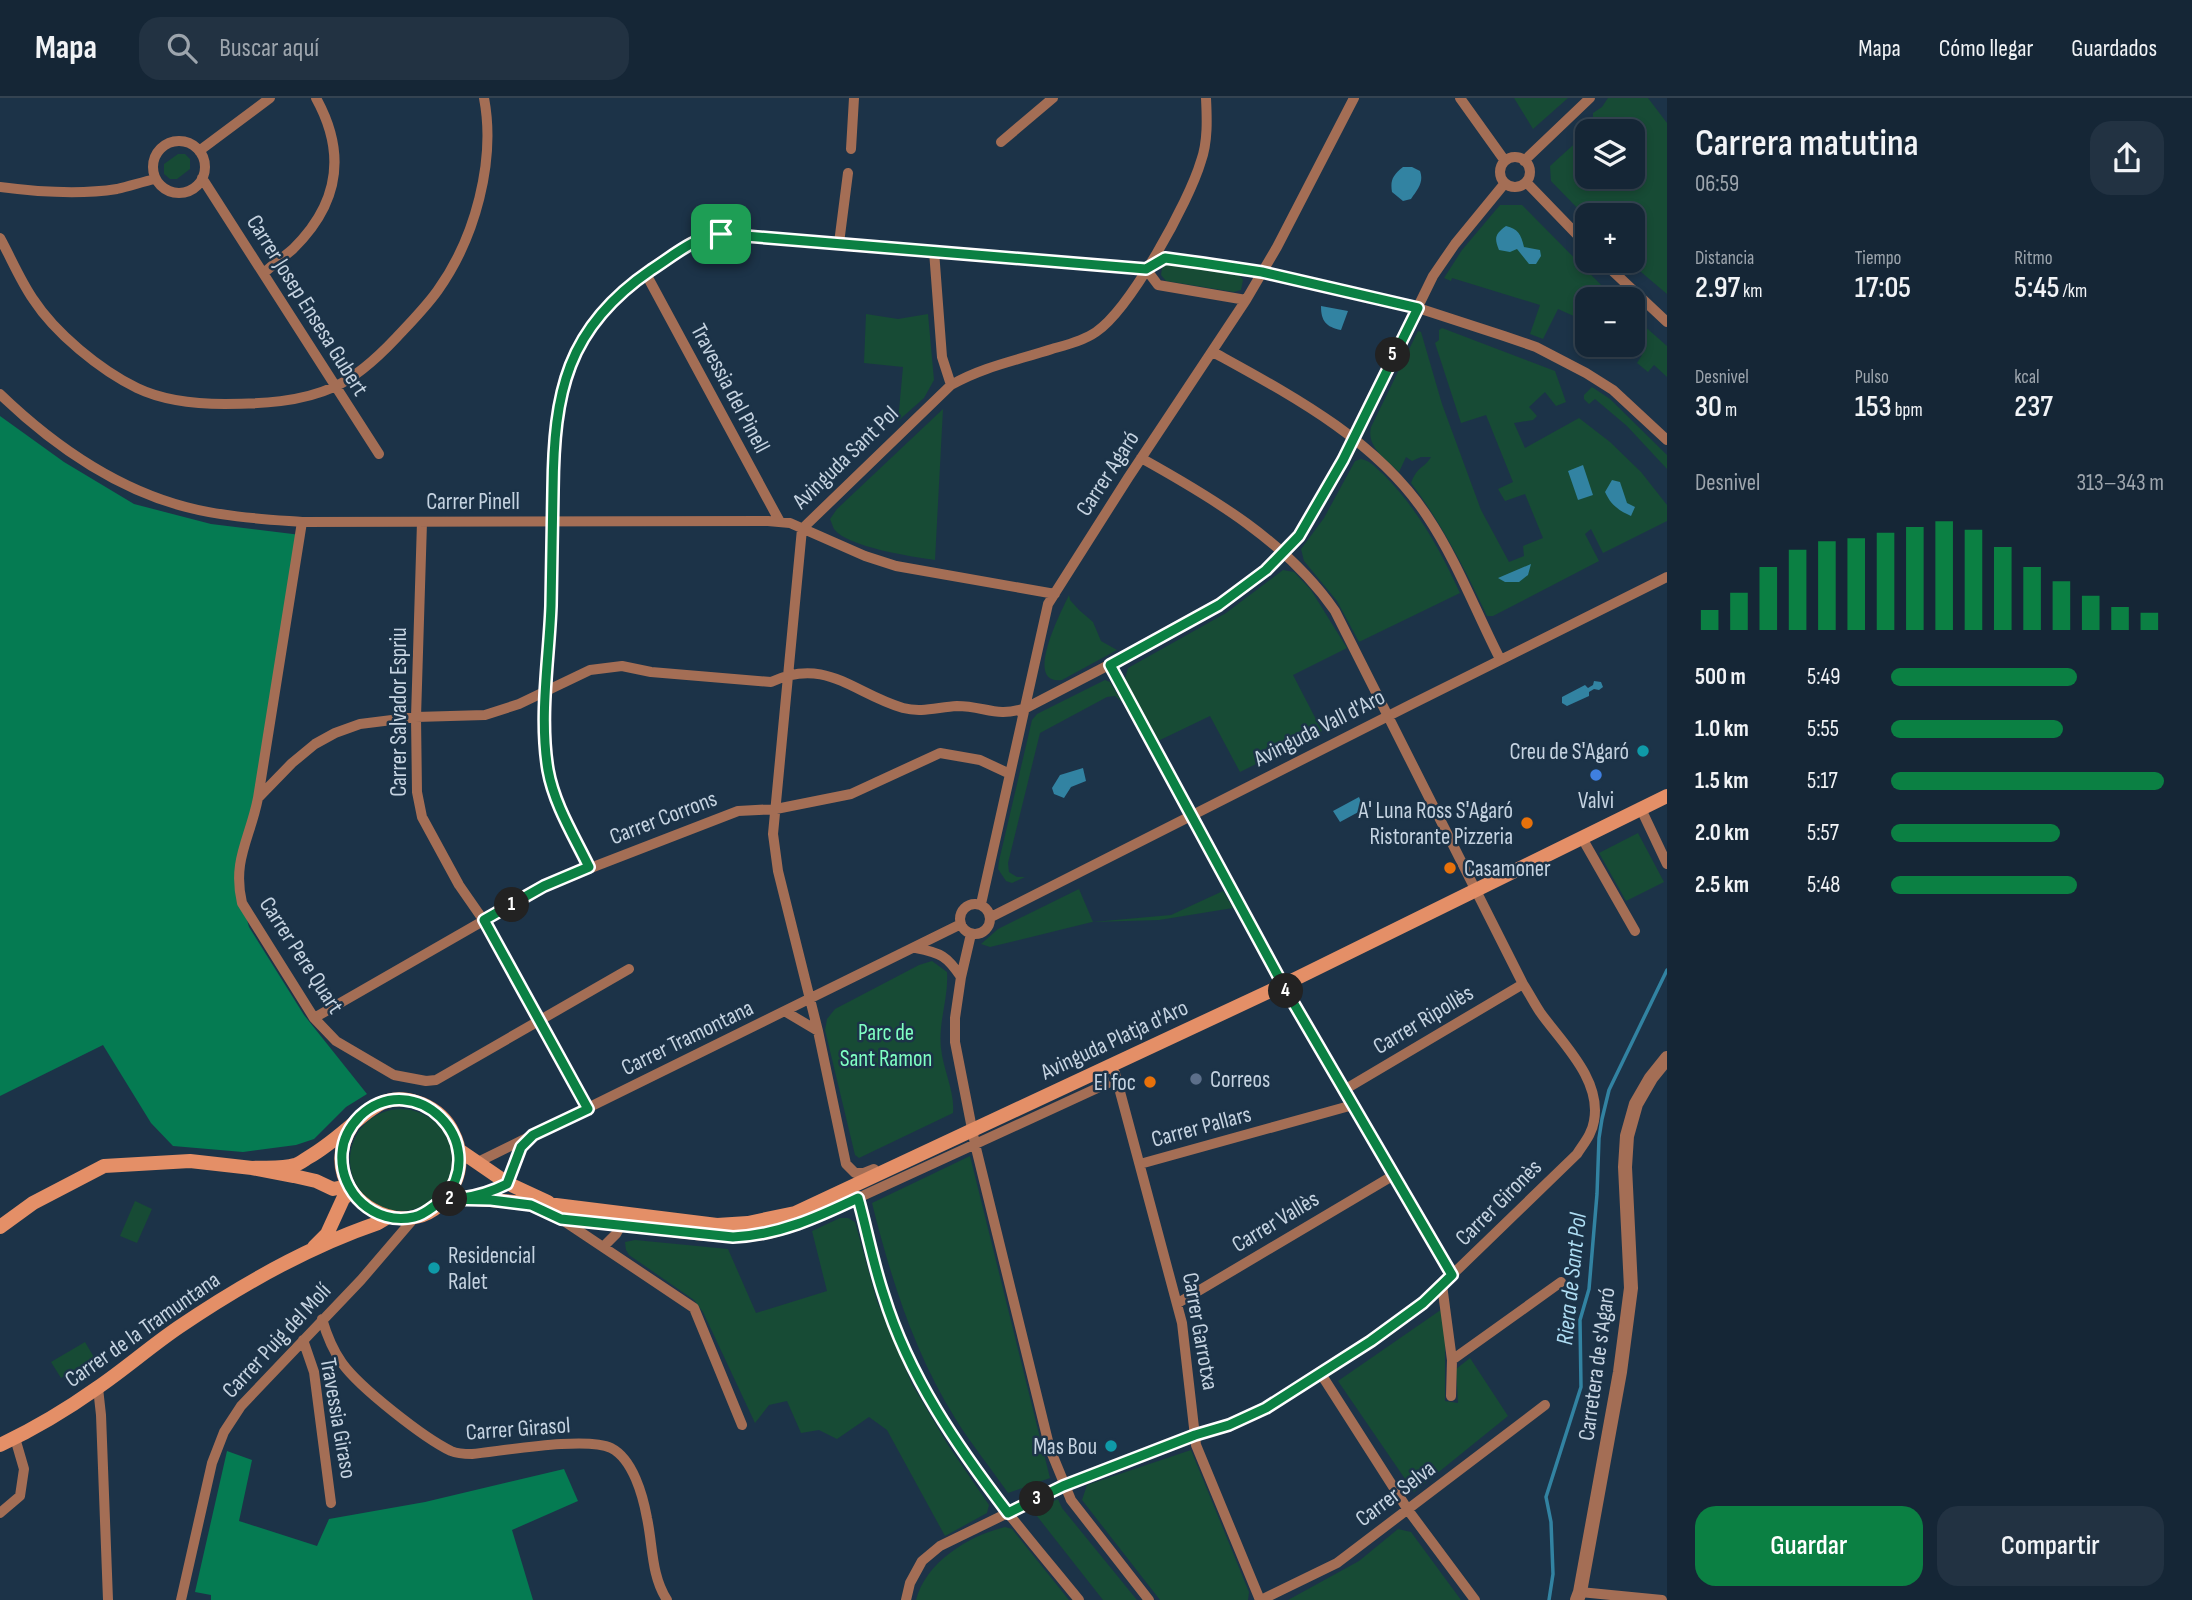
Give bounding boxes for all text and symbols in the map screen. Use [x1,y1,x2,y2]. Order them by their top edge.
search box [139,17,629,80]
text: Mapa [35,28,97,68]
icon: search [163,29,201,67]
text: Buscar aquí [219,33,319,64]
text: Mapa [1858,34,1901,63]
text: Cómo llegar [1939,34,2033,63]
text: Guardados [2071,34,2157,63]
map controls [1575,119,1645,357]
button: layers [1575,119,1645,189]
text: Carrera matutina [1695,121,1919,166]
button: share [2090,121,2164,195]
text: 06:59 [1695,170,1739,198]
button: + [1575,203,1645,273]
pin [691,204,751,264]
street label: Carrer Josep Ensesa Gubert [240,210,374,401]
icon: arrive [702,215,740,253]
text: Distancia [1695,247,1754,270]
text: Tiempo [1855,247,1902,270]
text: Ritmo [2014,247,2053,270]
text: 2.97 [1695,270,1740,306]
text: 17:05 [1855,270,1911,306]
text: 5:45 [2014,270,2059,306]
text: km [1740,280,1763,303]
text: /km [2059,280,2087,303]
button: − [1575,287,1645,357]
street label: Travessia del Pinell [684,319,776,458]
pin: 5 [1376,338,1410,372]
text: 5 [1388,343,1397,366]
text: Desnivel [1695,366,1749,389]
text: Pulso [1855,366,1889,389]
text: kcal [2014,366,2039,389]
text: 30 [1695,389,1722,425]
text: 153 [1855,389,1892,425]
text: 237 [2014,389,2053,425]
text: m [1722,399,1737,422]
text: bpm [1892,399,1923,422]
street label: Avinguda Sant Pol [786,400,904,516]
street label: Carrer Agaró [1070,426,1146,521]
text: Desnivel [1695,469,1760,497]
text: 313–343 m [2076,469,2164,497]
street label: Carrer Pinell [426,488,520,516]
street label: Carrer Salvador Espriu [385,627,413,797]
text: 500 m [1695,663,1746,691]
text: 5:49 [1807,663,1840,691]
street label: Avinguda Vall d'Aro [1248,683,1390,773]
text: 1.0 km [1695,715,1749,743]
text: 5:55 [1807,715,1839,743]
place label: Creu de S'Agaró [1510,738,1629,766]
marker: Creu de S'Agaró [1635,743,1651,759]
marker: Valvi [1588,767,1604,783]
text: 1.5 km [1695,767,1748,795]
text: 5:17 [1807,767,1838,795]
street label: Carrer Corrons [606,785,721,851]
place label: Valvi [1578,787,1614,815]
place label: A' Luna Ross S'Agaró Ristorante Pizzeria [1357,797,1513,851]
marker: A' Luna Ross S'Agaró Ristorante Pizzeria [1519,815,1535,831]
text: 2.0 km [1695,819,1749,847]
text: 5:57 [1807,819,1839,847]
place label: Casamoner [1464,855,1551,883]
marker: Casamoner [1442,860,1458,876]
text: 2.5 km [1695,871,1749,899]
text: 5:48 [1807,871,1840,899]
pin: 1 [494,888,530,922]
street label: Carrer Pere Quart [253,892,349,1019]
text: 1 [508,893,515,916]
pin: 4 [1268,974,1304,1008]
text: 4 [1281,979,1290,1002]
street label: Carrer Ripollès [1368,979,1479,1061]
street label: Carrer Tramontana [617,994,758,1082]
street label: Avinguda Platja d'Aro [1035,994,1192,1087]
park label: Parc de Sant Ramon [840,1019,932,1073]
place label: Correos [1210,1066,1270,1094]
place label: El foc [1094,1069,1136,1097]
marker: Correos [1188,1071,1204,1087]
marker: El foc [1142,1074,1158,1090]
street label: Carrer Pallars [1148,1100,1254,1154]
street label: Carrer Gironès [1450,1154,1548,1252]
pin: 2 [433,1182,468,1216]
street label: Carrer Vallès [1227,1185,1324,1259]
text: 2 [445,1187,454,1210]
water label: Riera de Sant Pol [1550,1211,1593,1346]
place label: Residencial Ralet [448,1242,535,1296]
marker: Residencial Ralet [426,1260,442,1276]
street label: Carrer de la Tramuntana [60,1266,225,1394]
street label: Carrer Garrotxa [1176,1270,1224,1392]
street label: Carrer Puig del Molí [216,1277,338,1404]
street label: Carretera de s'Agaró [1572,1286,1622,1443]
street label: Travessia Giraso [314,1356,362,1481]
street label: Carrer Girasol [465,1411,571,1447]
place label: Mas Bou [1033,1433,1097,1461]
marker: Mas Bou [1103,1438,1119,1454]
street label: Carrer Selva [1350,1455,1441,1533]
pin: 3 [1020,1482,1054,1516]
text: 3 [1032,1487,1041,1510]
button: Guardar [1695,1506,1923,1586]
button: Compartir [1937,1506,2164,1586]

